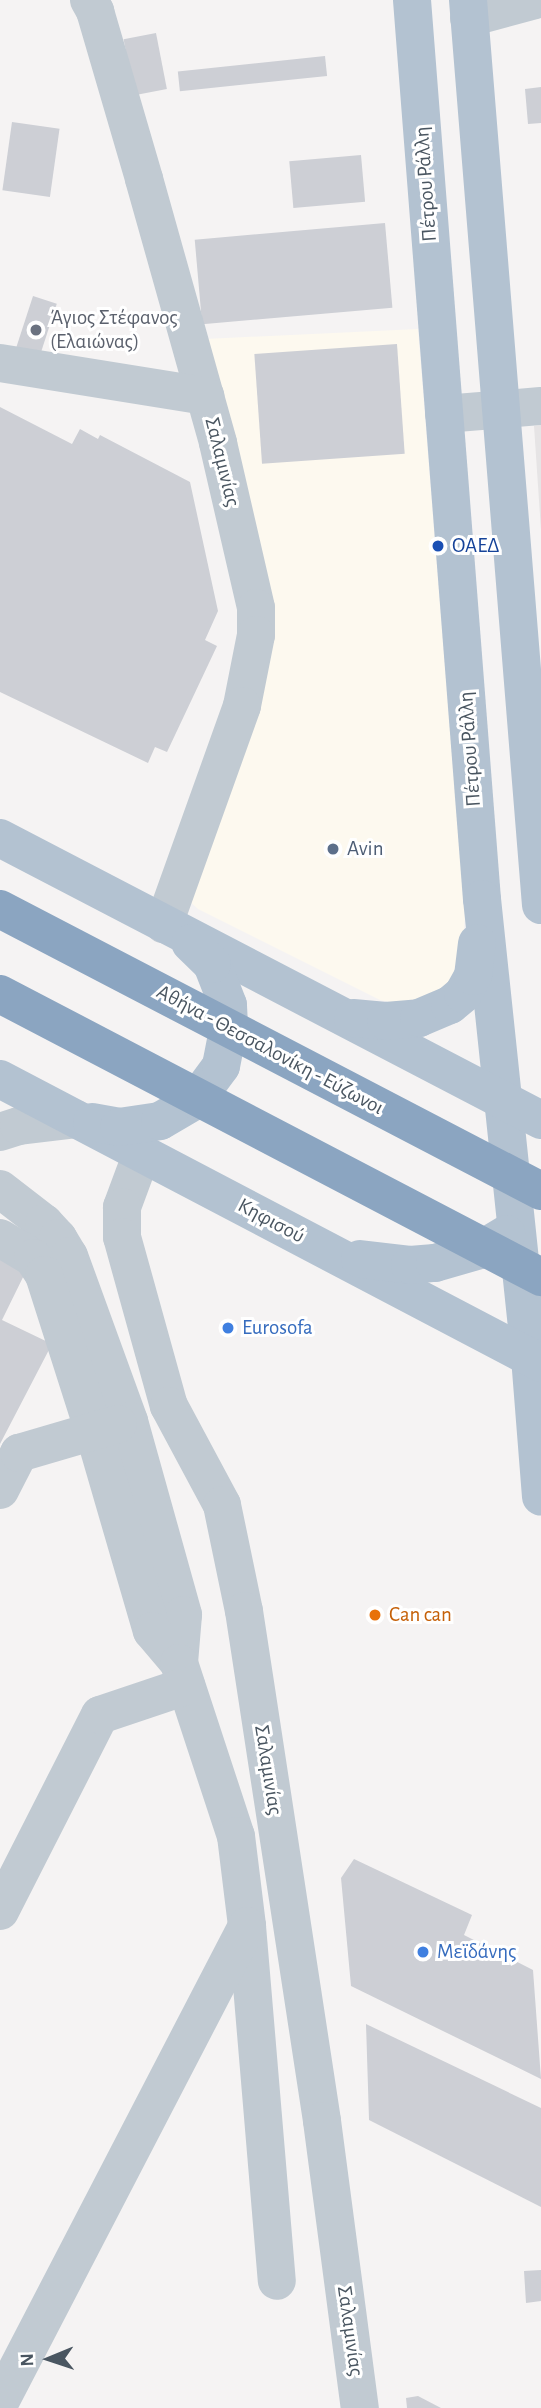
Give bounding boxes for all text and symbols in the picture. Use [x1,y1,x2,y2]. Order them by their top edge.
street label: Πέτρου Ράλλη [409,126,443,242]
place label: Άγιος Στέφανος (Ελαιώνας) [50,305,178,355]
marker: Άγιος Στέφανος (Ελαιώνας) [28,322,44,338]
street label: Σαλαμινίας [199,415,245,509]
place label: ΟΑΕΔ [452,533,499,559]
marker: ΟΑΕΔ [430,538,446,554]
street label: Πέτρου Ράλλη [453,691,487,807]
place label: Avin [347,836,384,862]
marker: Avin [325,841,341,857]
street label: Αθήνα - Θεσσαλονίκη - Εύζωνοι [152,979,388,1121]
street label: Κηφισού [233,1193,309,1249]
place label: Eurosofa [242,1315,313,1341]
marker: Eurosofa [220,1320,236,1336]
place label: Can can [389,1602,452,1628]
marker: Can can [367,1607,383,1623]
street label: Σαλαμινίας [248,1723,288,1817]
place label: Μεϊδάνης [437,1939,516,1965]
marker: Μεϊδάνης [415,1944,431,1960]
street label: Σαλαμινίας [331,2284,369,2378]
north arrow [14,2324,84,2394]
text: N [18,2353,37,2367]

